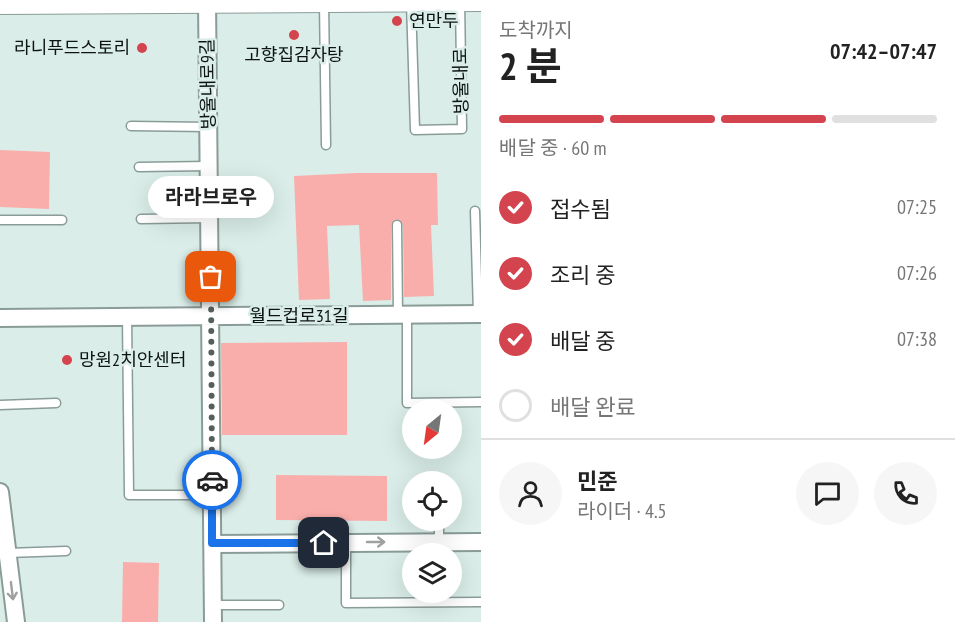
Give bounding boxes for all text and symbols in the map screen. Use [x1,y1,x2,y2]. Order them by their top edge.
place label: 연만두 [409,9,459,32]
marker: 연만두 [390,14,404,28]
text: 도착까지 [499,17,573,43]
marker: 고향집감자탕 [287,28,301,42]
place label: 라니푸드스토리 [14,36,130,59]
text: 07:42–07:47 [830,37,937,65]
street label: 방울내로9길 [195,38,220,130]
text: 2 분 [499,40,562,91]
marker: 라니푸드스토리 [135,41,149,55]
place label: 고향집감자탕 [244,43,344,66]
street label: 방울내로 [448,48,473,114]
text: 배달 중 · 60 m [499,135,606,161]
callout: 라라브로우 [148,175,274,217]
text: 라라브로우 [165,184,257,210]
icon: check [499,191,532,224]
text: 07:25 [897,194,937,220]
text: 접수됨 [550,195,611,223]
pin [185,251,236,302]
icon: check [499,257,532,290]
icon: bag [194,260,227,293]
text: 07:26 [897,260,937,286]
text: 조리 중 [550,261,615,289]
street label: 월드컵로31길 [250,304,349,327]
icon: check [499,323,532,356]
text: 07:38 [897,326,937,352]
text: 배달 중 [550,327,615,355]
place label: 망원2치안센터 [79,348,186,371]
marker: 망원2치안센터 [60,353,74,367]
text: 배달 완료 [550,393,636,421]
north arrow [402,399,462,459]
map controls [402,399,462,603]
courier [182,450,242,510]
button: person [499,462,562,525]
button: chat [796,462,859,525]
button: phone [874,462,937,525]
icon: car [196,464,229,497]
text: 민준 [577,467,617,495]
button: locate [402,471,462,531]
text: 라이더 · 4.5 [577,498,667,524]
pin [298,517,349,568]
icon: home [307,526,340,559]
one-way arrow [365,536,385,548]
button: layers [402,543,462,603]
one-way arrow [7,581,18,601]

